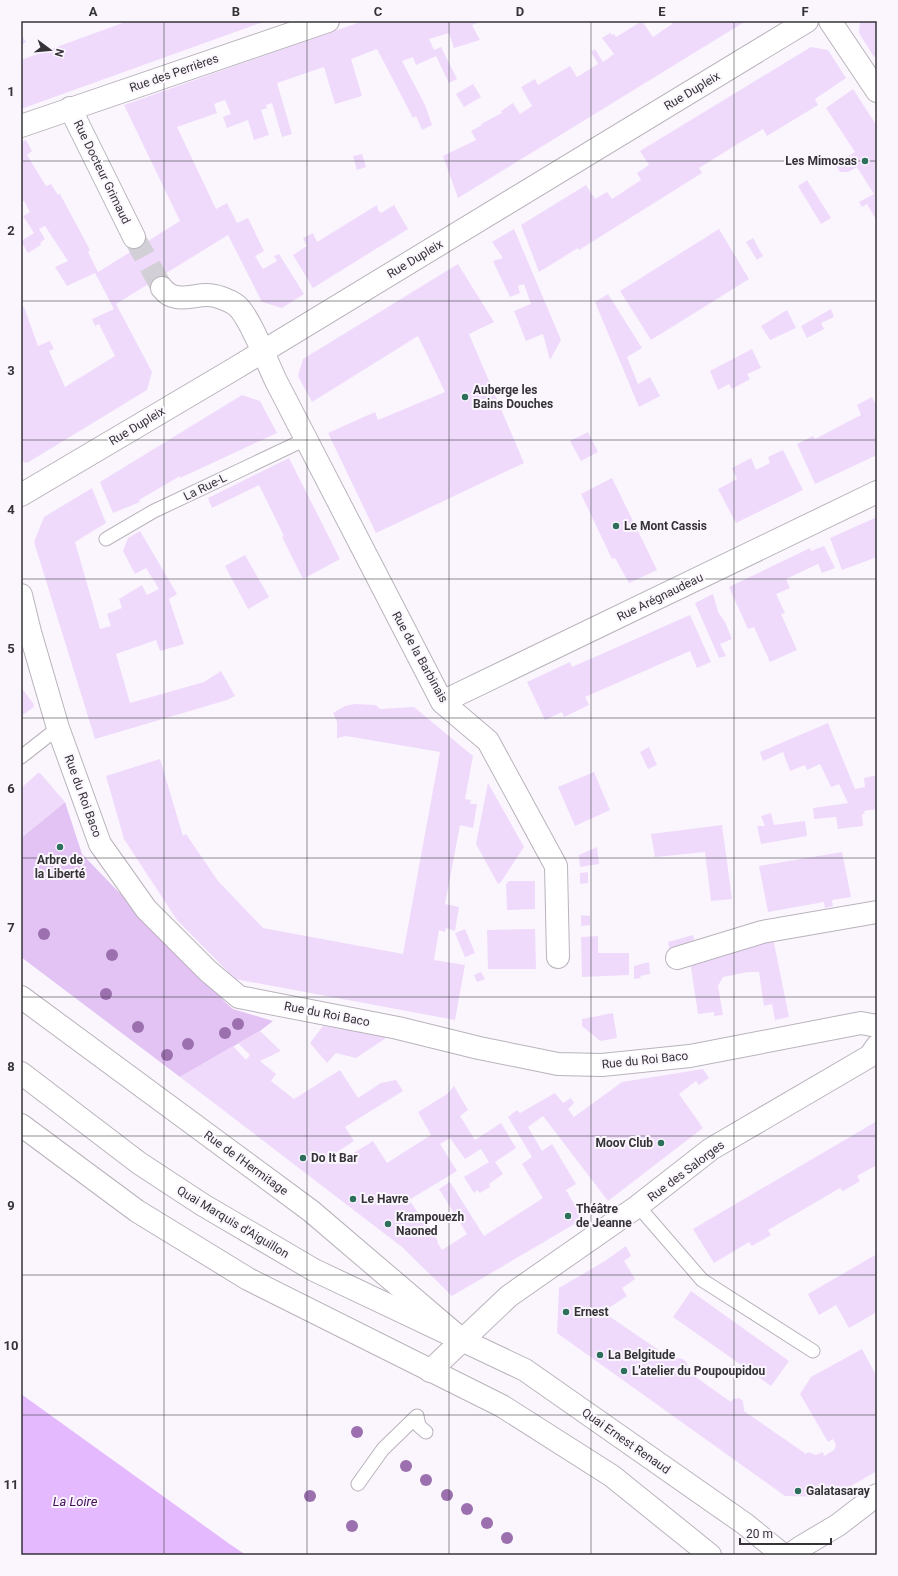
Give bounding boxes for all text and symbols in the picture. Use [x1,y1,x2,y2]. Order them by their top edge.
text: A [89,4,98,19]
text: B [232,4,240,19]
text: C [374,4,383,19]
text: D [516,4,524,19]
text: E [658,4,666,19]
text: F [801,4,809,19]
north arrow [30,30,70,70]
text: N [52,47,66,58]
street label: Rue des Perrières [128,51,220,95]
street label: Rue Dupleix [662,69,723,113]
text: 1 [7,84,15,99]
street label: Rue Docteur Grimaud [71,118,133,226]
place label: Les Mimosas [785,154,857,168]
marker: Les Mimosas [860,156,870,166]
text: 2 [7,223,15,238]
street label: Rue Dupleix [385,237,446,281]
text: 3 [7,363,15,378]
place label: Auberge les Bains Douches [473,383,553,411]
marker: Auberge les Bains Douches [460,392,470,402]
street label: Rue Dupleix [107,404,168,448]
street label: La Rue-L [181,470,229,503]
text: 4 [7,502,15,517]
place label: Le Mont Cassis [624,519,707,533]
marker: Le Mont Cassis [611,521,621,531]
street label: Rue Arégnaudeau [615,570,705,624]
street label: Rue de la Barbinais [389,609,451,705]
text: 5 [7,641,15,656]
street label: Rue du Roi Baco [62,753,105,839]
text: 6 [7,781,15,796]
marker: Arbre de la Liberté [55,842,65,852]
place label: Arbre de la Liberté [35,853,86,881]
text: 7 [7,920,15,935]
street label: Rue du Roi Baco [283,999,371,1029]
street label: Rue du Roi Baco [601,1048,689,1072]
text: 8 [7,1059,15,1074]
street label: Rue de l'Hermitage [201,1128,291,1198]
place label: Moov Club [595,1136,653,1150]
street label: Rue des Salorges [645,1138,727,1204]
marker: Moov Club [656,1138,666,1148]
place label: Do It Bar [311,1151,358,1165]
marker: Do It Bar [298,1153,308,1163]
street label: Quai Marquis d'Aiguillon [174,1183,292,1261]
place label: Le Havre [361,1192,409,1206]
marker: Le Havre [348,1194,358,1204]
text: 9 [7,1198,15,1213]
place label: Théâtre de Jeanne [576,1202,632,1230]
place label: Krampouezh Naoned [396,1210,464,1238]
marker: Théâtre de Jeanne [563,1211,573,1221]
marker: Krampouezh Naoned [383,1219,393,1229]
place label: Ernest [574,1305,609,1319]
marker: Ernest [561,1307,571,1317]
text: 10 [4,1338,18,1353]
place label: La Belgitude [608,1348,676,1362]
marker: La Belgitude [595,1350,605,1360]
place label: L'atelier du Poupoupidou [632,1364,766,1378]
marker: L'atelier du Poupoupidou [619,1366,629,1376]
street label: Quai Ernest Renaud [579,1405,673,1477]
text: 11 [4,1477,18,1492]
place label: Galatasaray [806,1484,871,1498]
marker: Galatasaray [793,1486,803,1496]
water label: La Loire [53,1494,98,1509]
scale bar [740,1520,831,1546]
text: 20 m [746,1527,773,1541]

